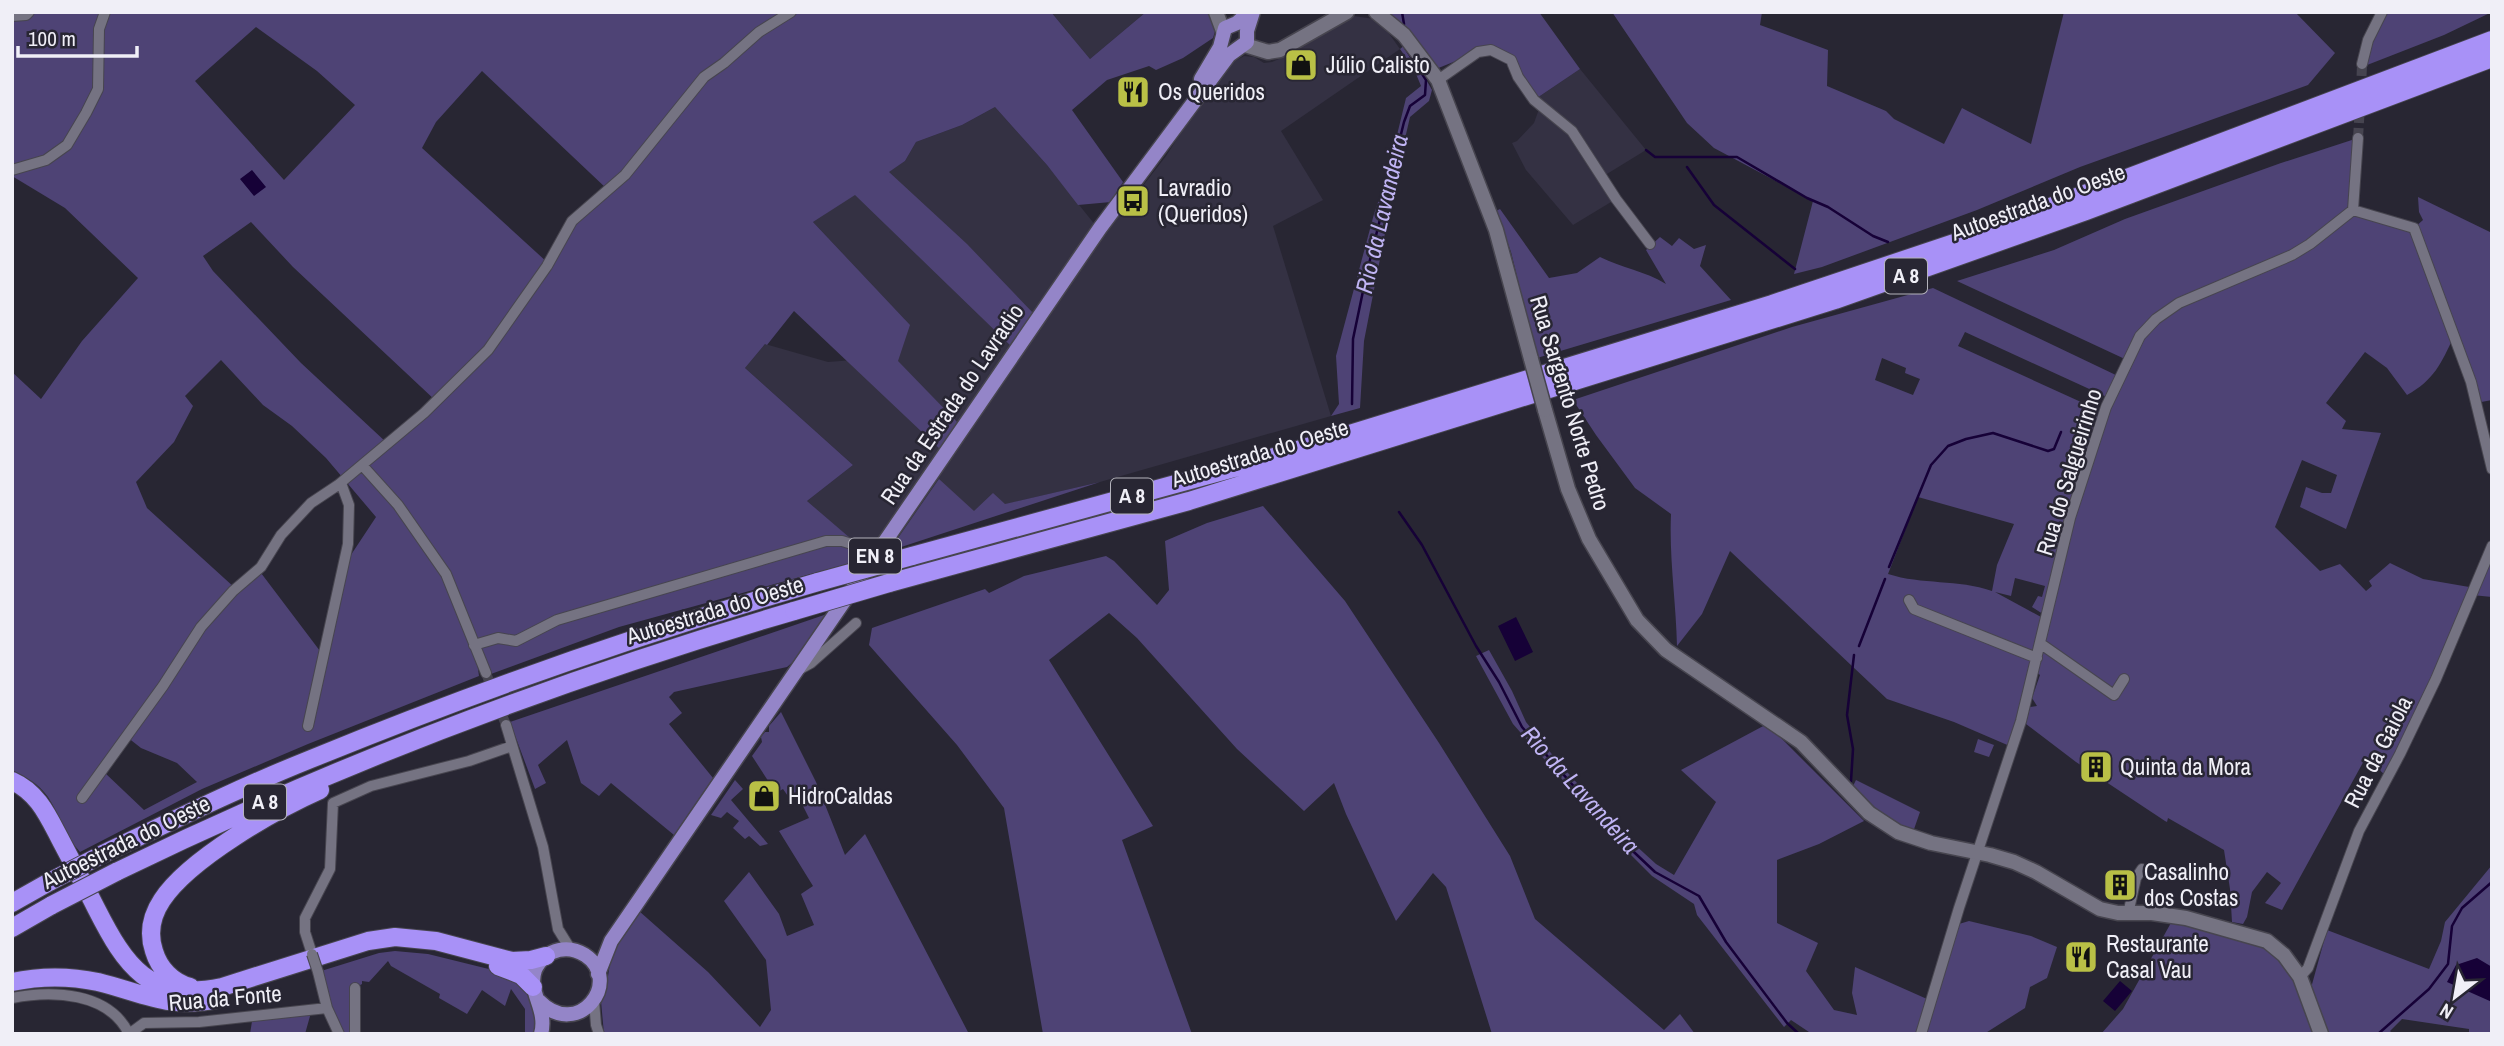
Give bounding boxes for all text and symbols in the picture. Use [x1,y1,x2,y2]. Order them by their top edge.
scale bar [18,14,136,58]
text: 100 m [28,24,76,53]
shop icon: Júlio Calisto [1282,46,1320,84]
place label: Júlio Calisto [1326,49,1430,80]
restaurant icon: Os Queridos [1114,73,1152,111]
place label: Os Queridos [1158,76,1265,107]
water label: Rio da Lavandeira [1347,131,1415,296]
street label: Autoestrada do Oeste [1945,156,2129,248]
place label: Lavradio (Queridos) [1158,172,1248,229]
bus stop icon: Lavradio (Queridos) [1114,182,1152,220]
road number: A 8 [1885,258,1927,294]
street label: Rua Sargento Norte Pedro [1523,292,1618,514]
street label: Rua da Estrada do Lavradio [873,297,1030,510]
street label: Rua do Salgueirinho [2028,385,2109,559]
street label: Autoestrada do Oeste [1167,411,1352,494]
road number: A 8 [1111,478,1153,514]
road number: EN 8 [849,538,901,574]
street label: Autoestrada do Oeste [622,568,807,651]
street label: Rua da Gaiola [2336,690,2419,813]
water label: Rio da Lavandeira [1515,718,1647,860]
building icon: Quinta da Mora [2077,748,2115,786]
place label: Quinta da Mora [2120,751,2252,782]
shop icon: HidroCaldas [745,777,783,815]
place label: HidroCaldas [788,780,893,811]
road number: A 8 [244,784,286,820]
street label: Autoestrada do Oeste [36,787,215,896]
place label: Casalinho dos Costas [2144,856,2238,913]
building icon: Casalinho dos Costas [2101,866,2139,904]
place label: Restaurante Casal Vau [2106,928,2209,985]
restaurant icon: Restaurante Casal Vau [2062,938,2100,976]
north arrow [2420,962,2490,1032]
street label: Rua da Fonte [167,977,283,1018]
text: N [2435,998,2458,1026]

